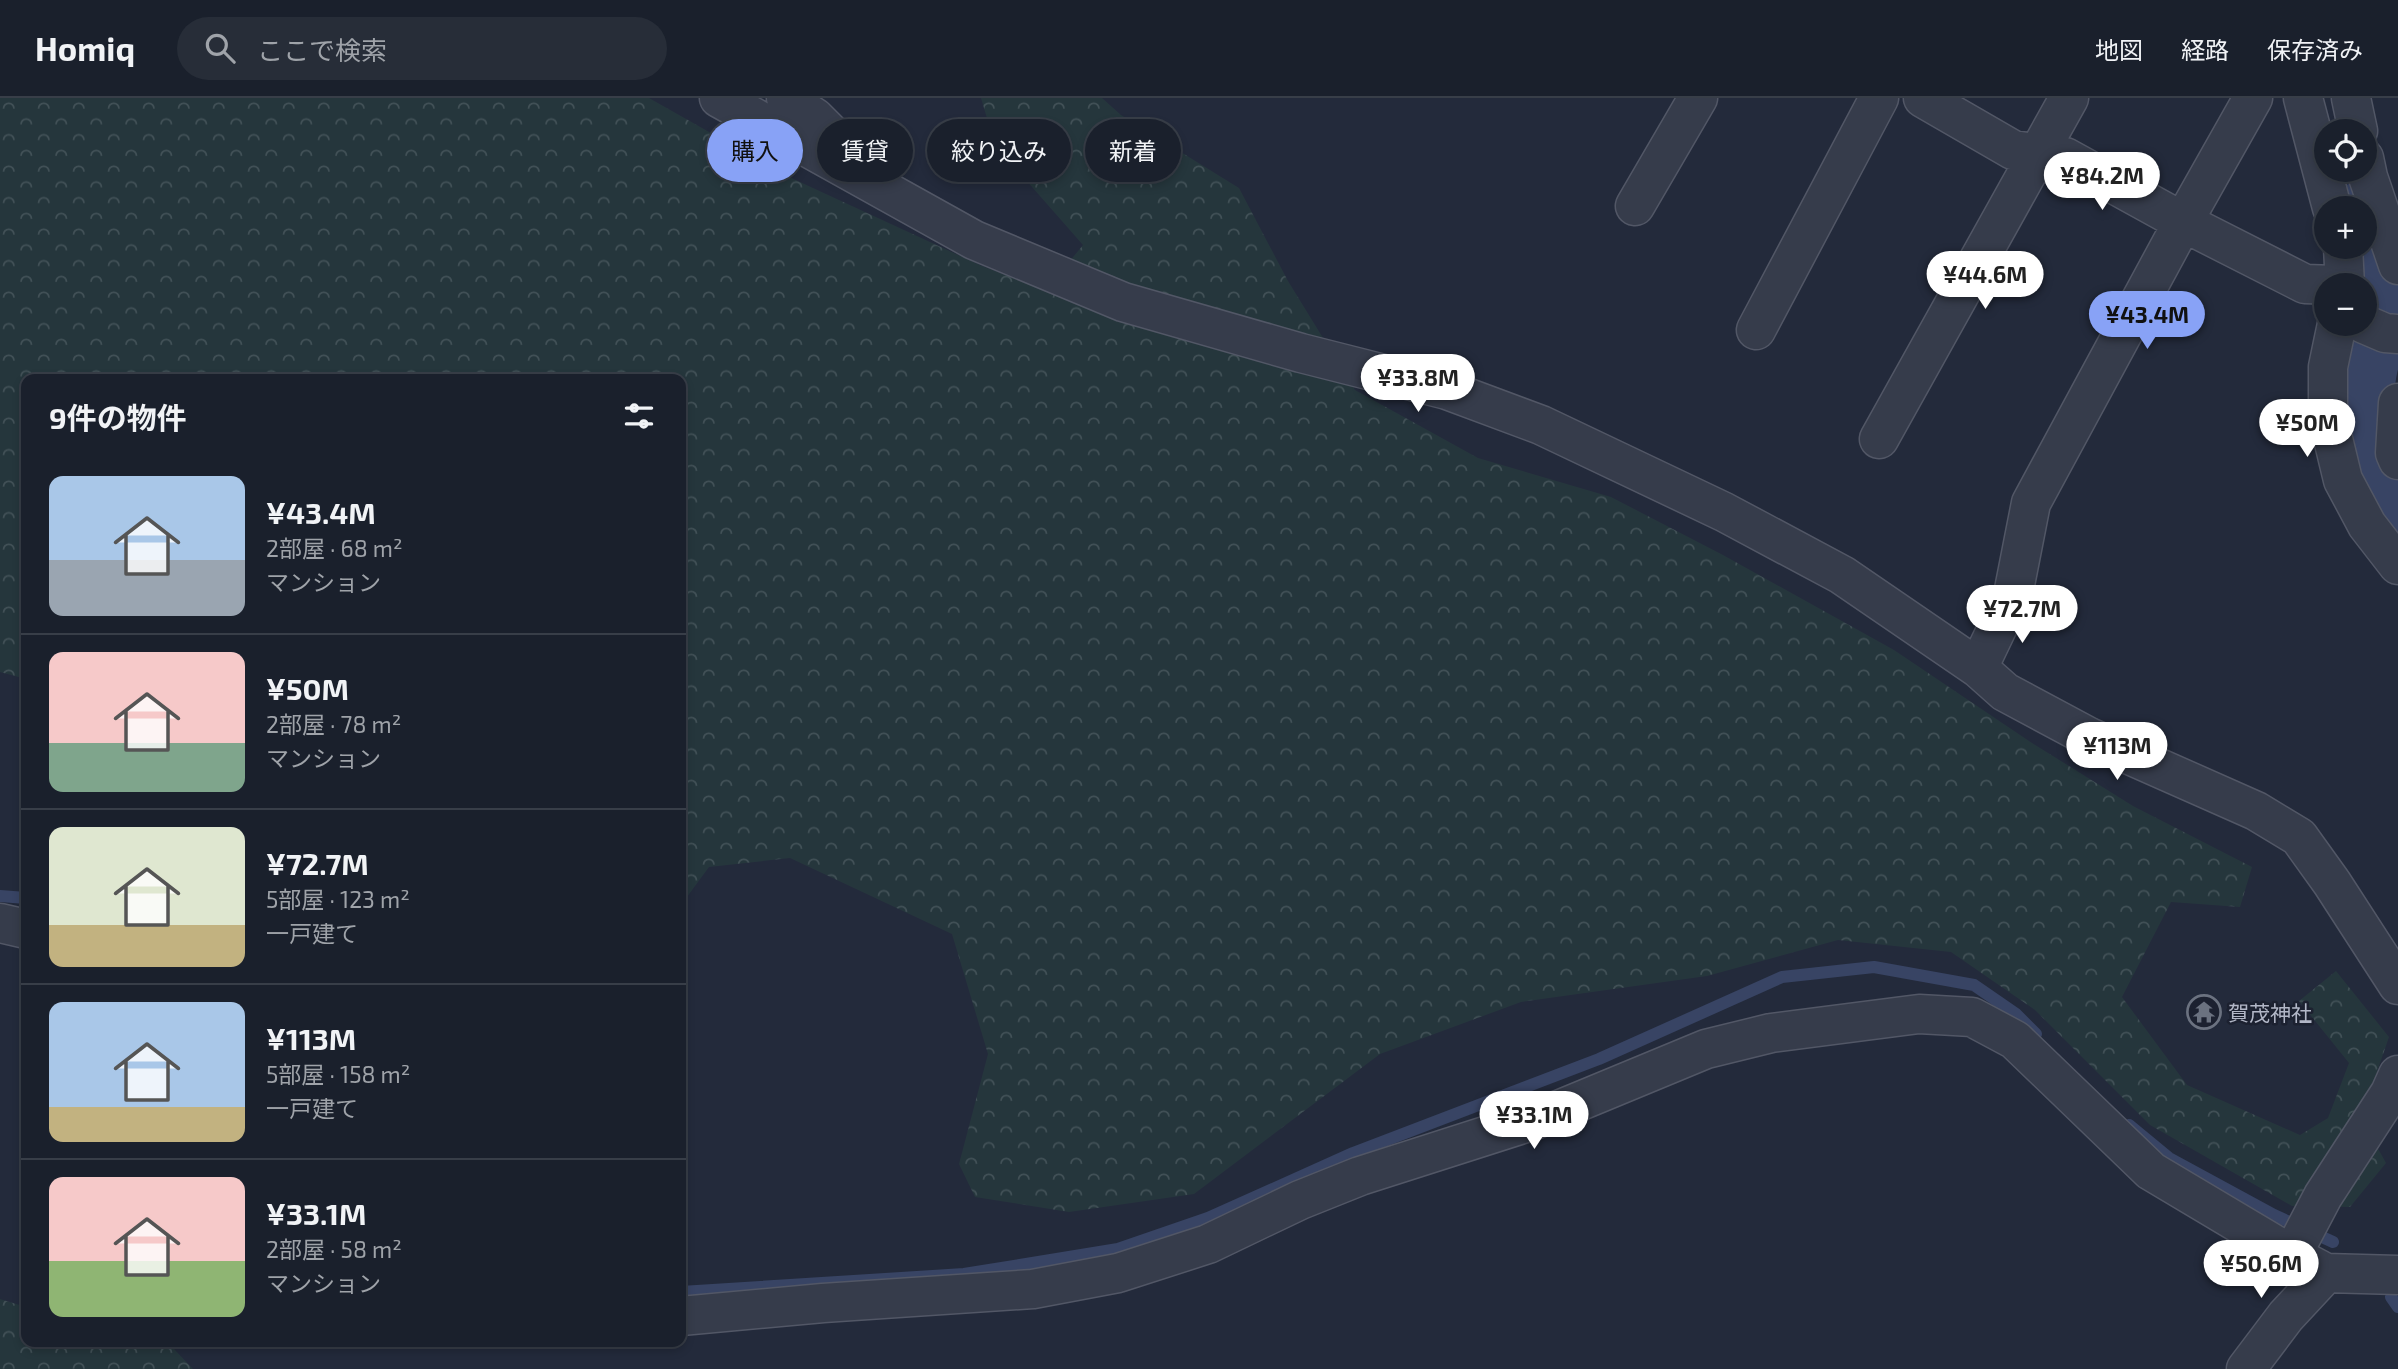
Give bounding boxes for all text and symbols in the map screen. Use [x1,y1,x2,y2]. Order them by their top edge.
search box [177,17,667,80]
text: Homiq [35,28,135,68]
icon: search [201,29,239,67]
text: ここで検索 [257,34,387,65]
text: 地図 [2095,35,2143,64]
text: 経路 [2181,35,2229,64]
text: 保存済み [2267,35,2363,64]
chip: 購入 [707,119,803,182]
chip: 賃貸 [817,119,913,182]
chip: 絞り込み [927,119,1071,182]
chip: 新着 [1085,119,1181,182]
map controls [2314,119,2377,336]
button: locate [2314,119,2377,182]
pin: ¥84.2M [2045,152,2159,212]
text: ¥84.2M [2060,161,2144,189]
button: + [2314,196,2377,259]
pin: ¥44.6M [1928,252,2042,311]
text: ¥44.6M [1943,260,2027,288]
button: − [2314,273,2377,336]
pin: ¥43.4M [2090,292,2204,351]
text: ¥43.4M [2105,300,2189,328]
pin: ¥33.8M [1361,354,1475,414]
text: ¥33.8M [1377,363,1459,391]
icon: filters [620,397,658,435]
text: 9件の物件 [49,399,187,435]
pin: ¥50M [2266,400,2348,459]
text: ¥50M [2275,408,2339,436]
text: ¥43.4M [266,494,376,530]
icon: home [105,504,189,588]
text: 2部屋 · 68 m² [266,534,403,562]
text: マンション [266,568,381,596]
pin: ¥72.7M [1965,586,2079,645]
text: ¥72.7M [1983,594,2061,622]
text: ¥50M [266,670,349,706]
icon: home [105,680,189,764]
text: 2部屋 · 78 m² [266,710,401,738]
pin: ¥113M [2068,722,2166,782]
text: ¥113M [2082,731,2152,759]
text: マンション [266,744,381,772]
text: ¥72.7M [266,845,369,881]
icon: home [105,855,189,939]
text: 5部屋 · 123 m² [266,885,410,913]
text: 一戸建て [266,919,358,947]
temple icon: 賀茂神社 [2185,993,2223,1031]
place label: 賀茂神社 [2228,1000,2312,1025]
text: ¥113M [266,1020,356,1056]
icon: home [105,1030,189,1114]
text: 5部屋 · 158 m² [266,1060,410,1088]
pin: ¥33.1M [1477,1091,1591,1151]
text: 一戸建て [266,1094,358,1122]
text: ¥33.1M [1496,1100,1572,1128]
text: ¥33.1M [266,1195,366,1231]
icon: home [105,1205,189,1289]
text: 2部屋 · 58 m² [266,1235,402,1263]
pin: ¥50.6M [2204,1240,2318,1300]
text: ¥50.6M [2220,1249,2302,1277]
text: マンション [266,1269,381,1297]

